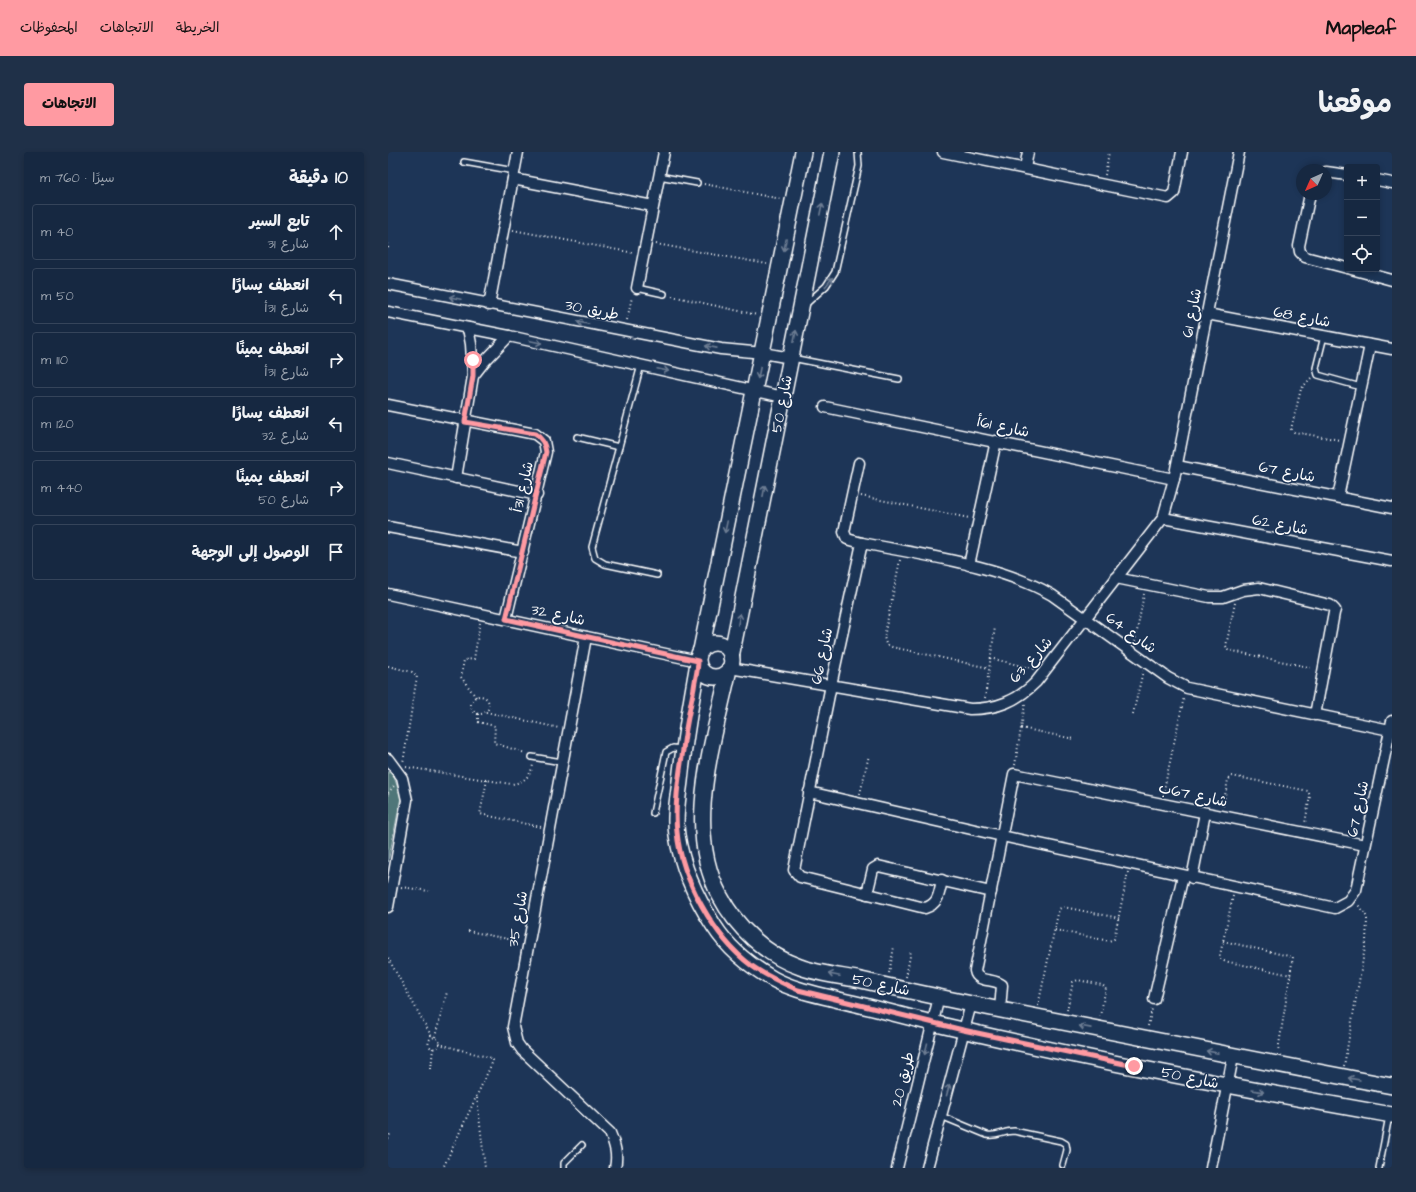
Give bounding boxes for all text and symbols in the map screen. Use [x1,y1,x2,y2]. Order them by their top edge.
text: Mapleaf [1326,15,1396,42]
text: المحفوظات [20,18,78,38]
text: الاتجاهات [100,18,154,38]
text: الخريطة [176,18,219,38]
button: الاتجاهات [24,83,114,126]
text: موقعنا [1318,84,1392,123]
north arrow [1296,164,1332,200]
map controls [1344,164,1380,272]
button: + [1344,164,1380,200]
text: 10 دقيقة [289,166,348,190]
text: سيرًا · 760 m [40,169,115,187]
button: − [1344,200,1380,236]
one-way arrow [817,203,825,216]
text: تابع السير [250,211,309,232]
icon: ahead [325,221,347,243]
text: 40 m [41,223,73,241]
text: شارع 31 [267,235,309,253]
button: locate [1344,236,1380,272]
one-way arrow [780,238,788,251]
text: انعطف يسارًا [232,275,309,296]
one-way arrow [824,276,833,287]
icon: left [325,285,347,307]
text: 50 m [41,287,74,305]
street label: شارع 61 [1177,287,1207,339]
one-way arrow [449,294,462,302]
street label: طريق 30 [563,294,621,326]
text: شارع 31أ [264,299,309,317]
street label: شارع 68 [1272,301,1332,333]
one-way arrow [577,319,590,327]
one-way arrow [792,330,800,343]
text: انعطف يمينًا [236,339,309,360]
one-way arrow [529,339,542,347]
one-way arrow [705,343,718,351]
icon: right [325,349,347,371]
text: 110 m [41,351,68,369]
route start [464,351,482,369]
text: شارع 31أ [264,363,309,381]
one-way arrow [656,366,669,374]
one-way arrow [754,366,762,379]
street label: شارع 50 [766,373,798,435]
text: انعطف يسارًا [232,403,309,424]
street label: شارع 61أ [975,411,1031,443]
icon: left [325,413,347,435]
text: 120 m [41,415,74,433]
text: شارع 32 [262,427,309,445]
street label: شارع 67 [1257,456,1317,488]
street label: شارع 31أ [507,459,539,515]
text: انعطف يمينًا [236,467,309,488]
icon: right [325,477,347,499]
text: 440 m [41,479,82,497]
one-way arrow [761,485,769,498]
text: شارع 50 [258,491,309,509]
street label: شارع 62 [1250,509,1310,541]
one-way arrow [722,520,730,533]
icon: arrive [325,541,347,563]
text: الوصول إلى الوجهة [192,542,309,563]
street label: شارع 32 [529,599,587,631]
street label: شارع 64 [1101,607,1161,659]
one-way arrow [735,612,743,625]
street label: شارع 66 [806,626,838,686]
street label: شارع 63 [1005,632,1057,688]
street label: شارع 67ب [1156,777,1230,813]
street label: شارع 67 [1342,779,1374,839]
street label: شارع 35 [503,889,533,949]
street label: شارع 50 [850,969,912,1001]
one-way arrow [828,970,841,978]
one-way arrow [1078,1022,1091,1030]
one-way arrow [922,1042,929,1055]
one-way arrow [1206,1048,1219,1056]
street label: طريق 20 [886,1050,920,1108]
route end [1125,1057,1143,1075]
street label: شارع 50 [1159,1062,1221,1094]
one-way arrow [1348,1074,1361,1082]
one-way arrow [944,1083,952,1096]
one-way arrow [1251,1087,1264,1095]

